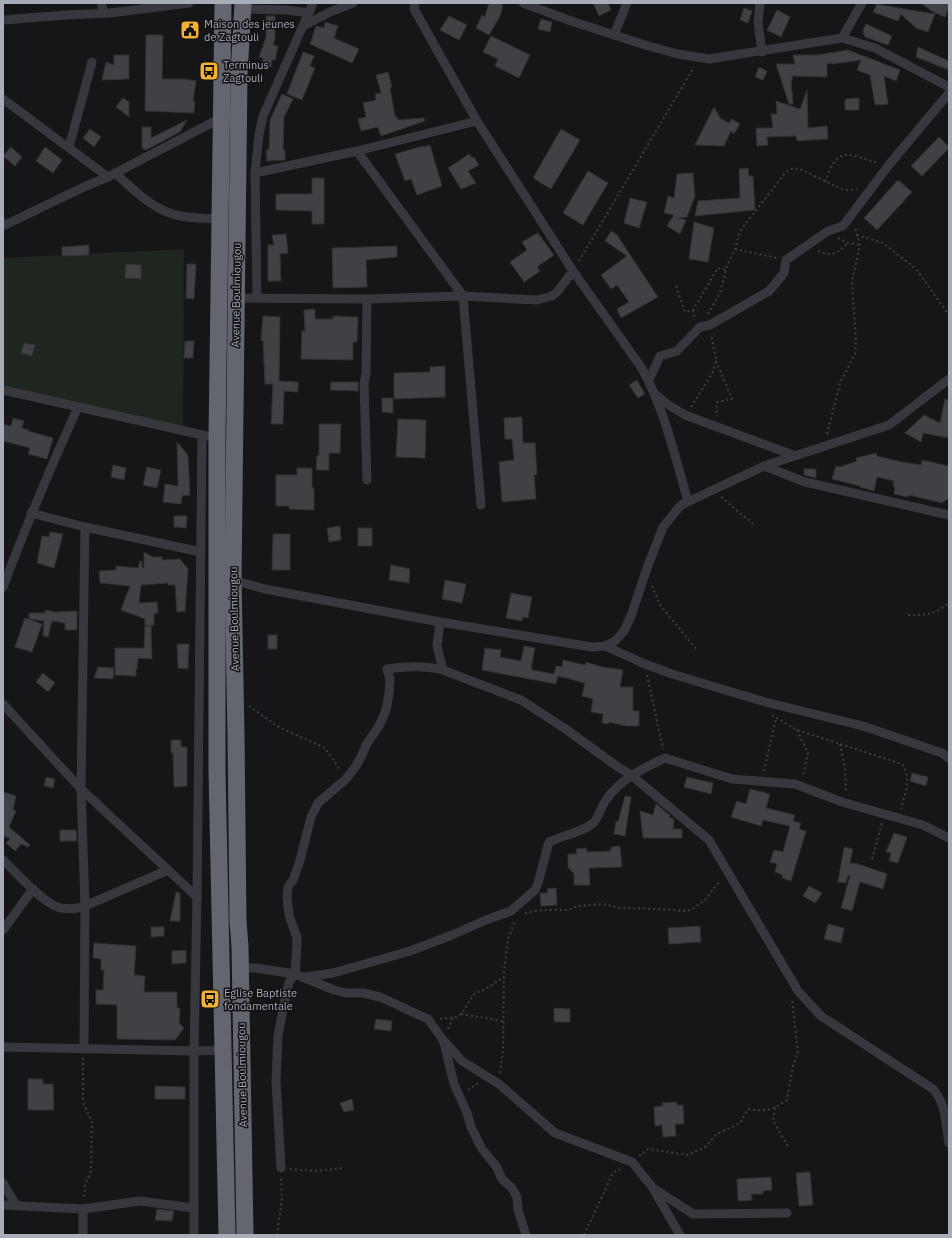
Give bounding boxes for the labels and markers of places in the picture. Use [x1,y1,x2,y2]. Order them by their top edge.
place label: Maison des jeunes de Zagtouli [204,17,295,44]
public building icon: Maison des jeunes de Zagtouli [179,19,201,41]
place label: Terminus Zagtouli [223,58,269,85]
bus stop icon: Terminus Zagtouli [198,60,220,82]
place label: Eglise Baptiste fondamentale [224,986,297,1013]
bus stop icon: Eglise Baptiste fondamentale [199,988,221,1010]

